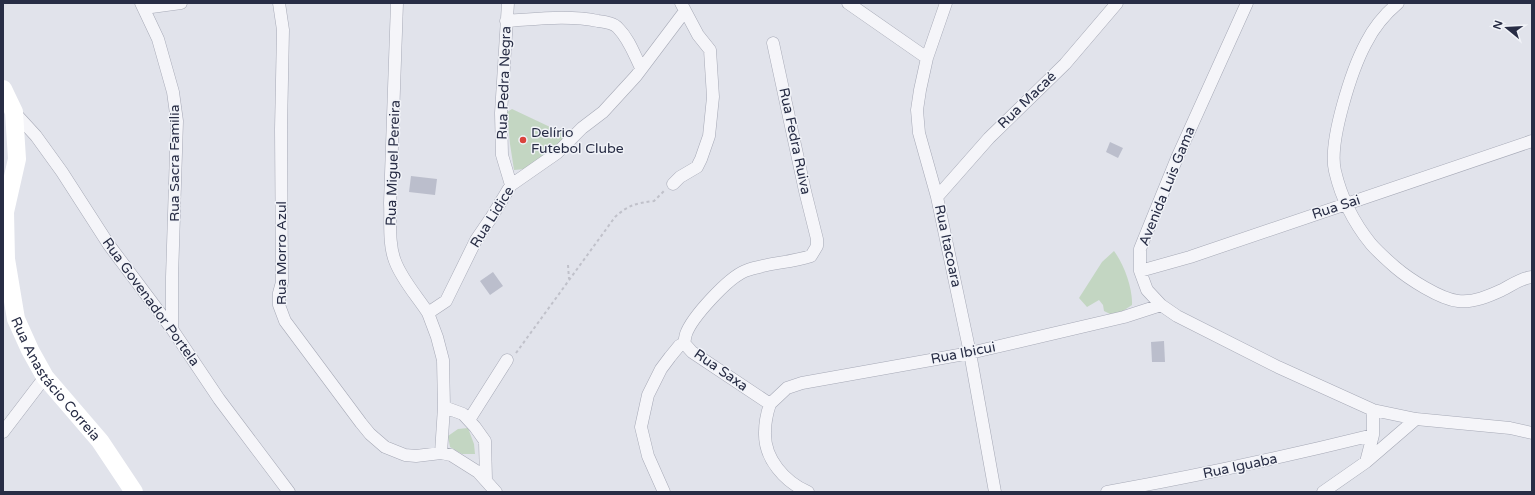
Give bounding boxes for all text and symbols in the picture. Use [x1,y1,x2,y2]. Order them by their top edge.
north arrow [1487,8,1527,48]
text: N [1490,19,1506,31]
street label: Rua Pedra Negra [494,26,514,140]
street label: Rua Macaé [994,68,1060,132]
street label: Rua Fedra Ruiva [775,86,815,196]
street label: Rua Miguel Pereira [382,100,404,226]
street label: Rua Sacra Familia [166,104,183,222]
place label: Delírio Futebol Clube [531,124,624,157]
street label: Avenida Luis Gama [1135,124,1199,248]
marker: Delírio Futebol Clube [518,135,528,145]
street label: Rua Lidice [466,183,518,251]
street label: Rua Sai [1310,191,1362,223]
street label: Rua Morro Azul [273,201,290,305]
street label: Rua Itacoara [931,203,965,289]
street label: Rua Govenador Portela [99,234,203,370]
street label: Rua Anastácio Correia [8,314,104,444]
street label: Rua Ibicui [929,338,997,368]
street label: Rua Saxa [691,345,751,395]
street label: Rua Iguaba [1201,450,1279,482]

